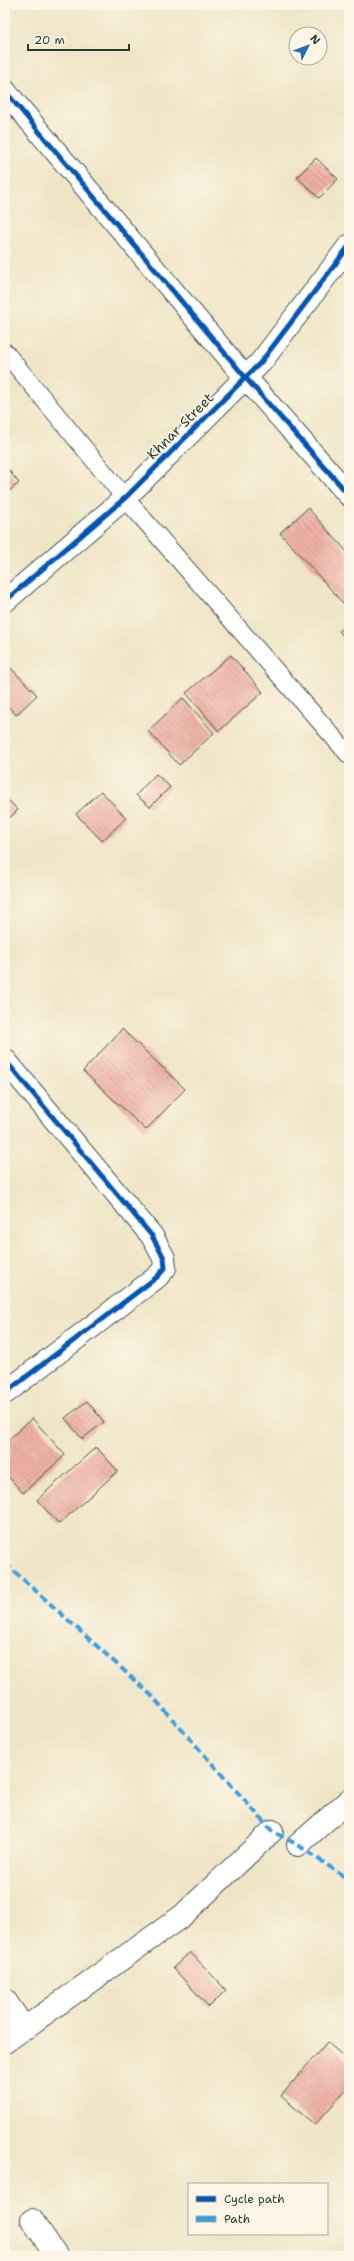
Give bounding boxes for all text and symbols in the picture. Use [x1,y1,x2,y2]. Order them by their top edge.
scale bar [28,26,129,52]
north arrow [288,26,328,66]
text: N [307,31,324,48]
text: 20 m [34,32,65,48]
street label: Khnar Street [143,389,217,463]
legend [188,2183,328,2235]
text: Cycle path [224,2191,285,2207]
text: Path [224,2211,250,2227]

